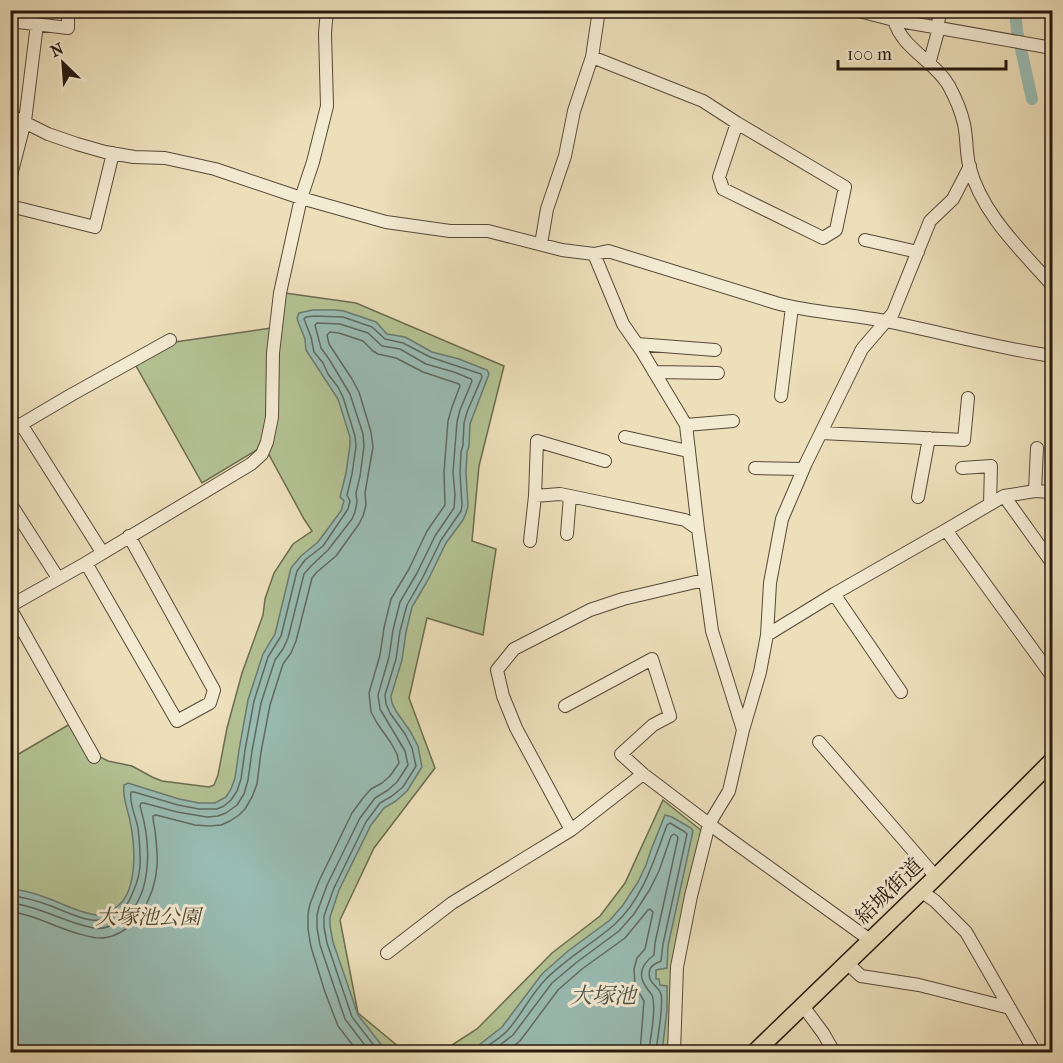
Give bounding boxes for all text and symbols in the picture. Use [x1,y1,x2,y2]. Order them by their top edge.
north arrow [33,33,93,93]
scale bar [838,33,1006,71]
text: N [47,38,67,61]
text: 100 m [847,44,892,65]
street label: 結城街道 [850,853,928,929]
park label: 大塚池公園 [96,905,203,929]
water label: 大塚池 [570,983,639,1009]

